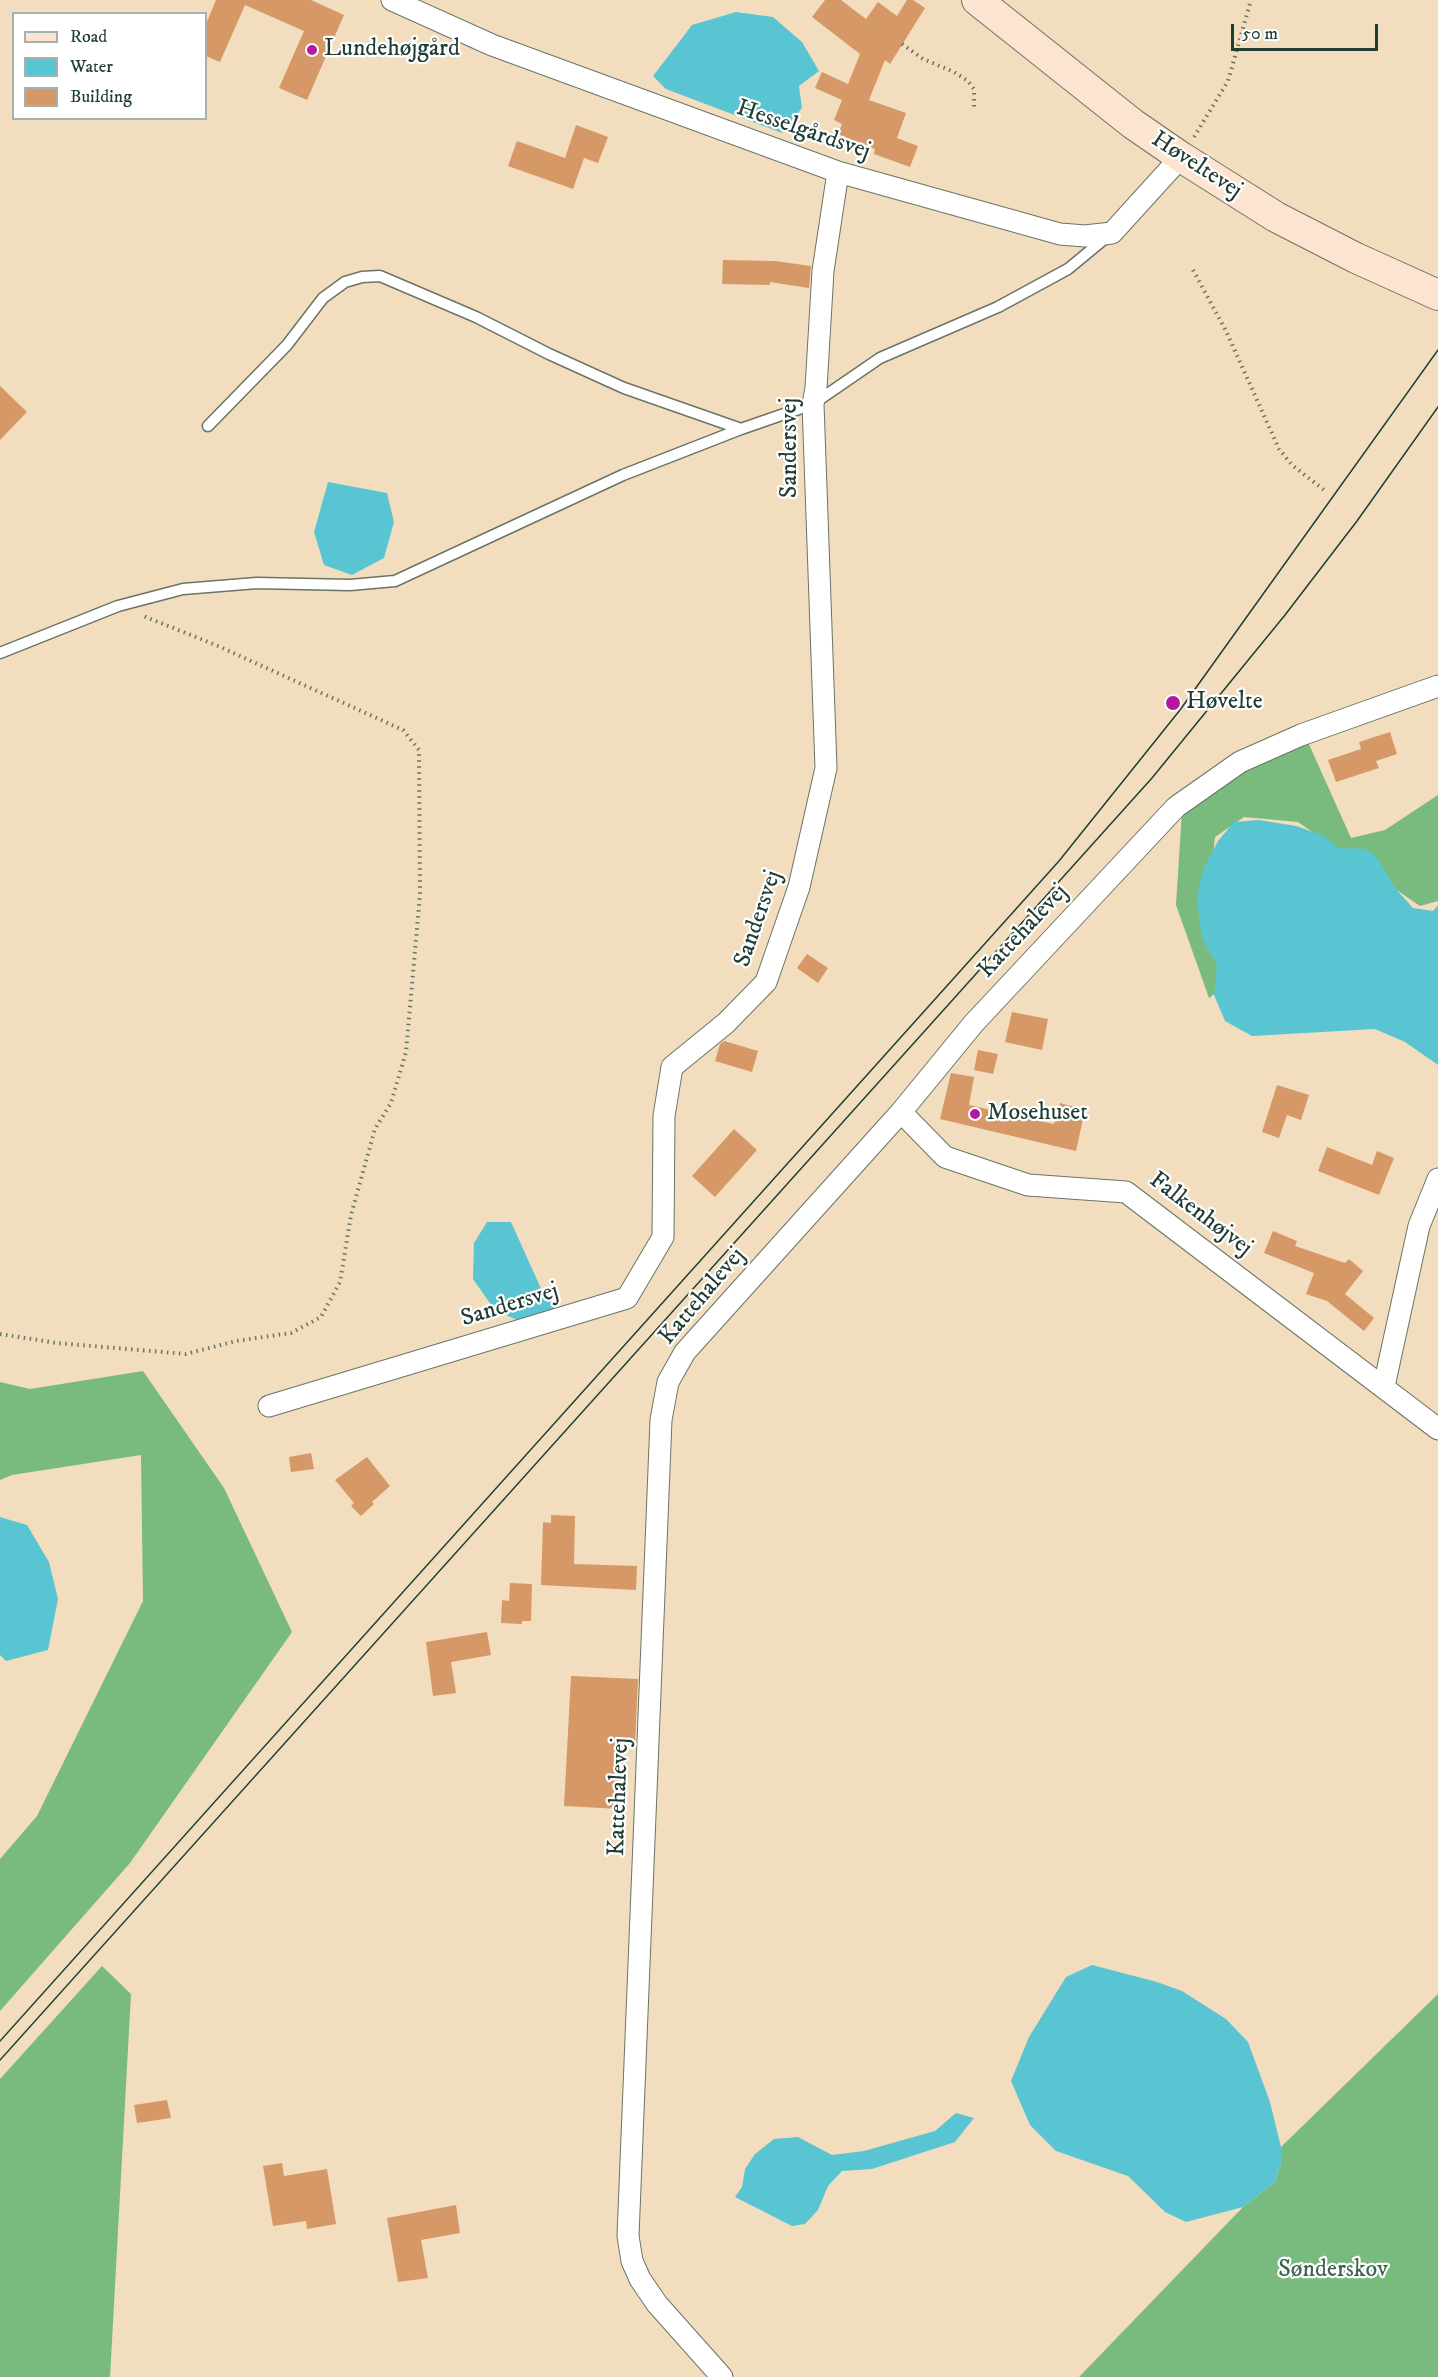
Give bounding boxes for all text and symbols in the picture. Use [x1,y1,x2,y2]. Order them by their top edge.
legend [12,12,207,120]
scale bar [1234,12,1381,50]
text: 50 m [1242,23,1278,45]
text: Road [70,26,107,48]
place label: Lundehøjgård [324,36,460,64]
marker: Lundehøjgård [305,43,319,57]
text: Water [70,56,113,78]
text: Building [70,86,132,108]
street label: Hesselgårdsvej [732,95,874,167]
street label: Høveltevej [1145,126,1247,206]
street label: Sandersvej [777,398,805,498]
place label: Høvelte [1186,689,1263,717]
marker: Høvelte [1164,694,1182,712]
street label: Sandersvej [729,867,789,971]
street label: Kattehalevej [973,879,1075,985]
place label: Mosehuset [987,1100,1088,1128]
marker: Mosehuset [968,1107,982,1121]
street label: Falkenhøjvej [1143,1167,1257,1263]
street label: Kattehalevej [654,1242,752,1352]
street label: Sandersvej [458,1278,562,1334]
street label: Kattehalevej [604,1737,636,1857]
park label: Sønderskov [1278,2257,1388,2285]

